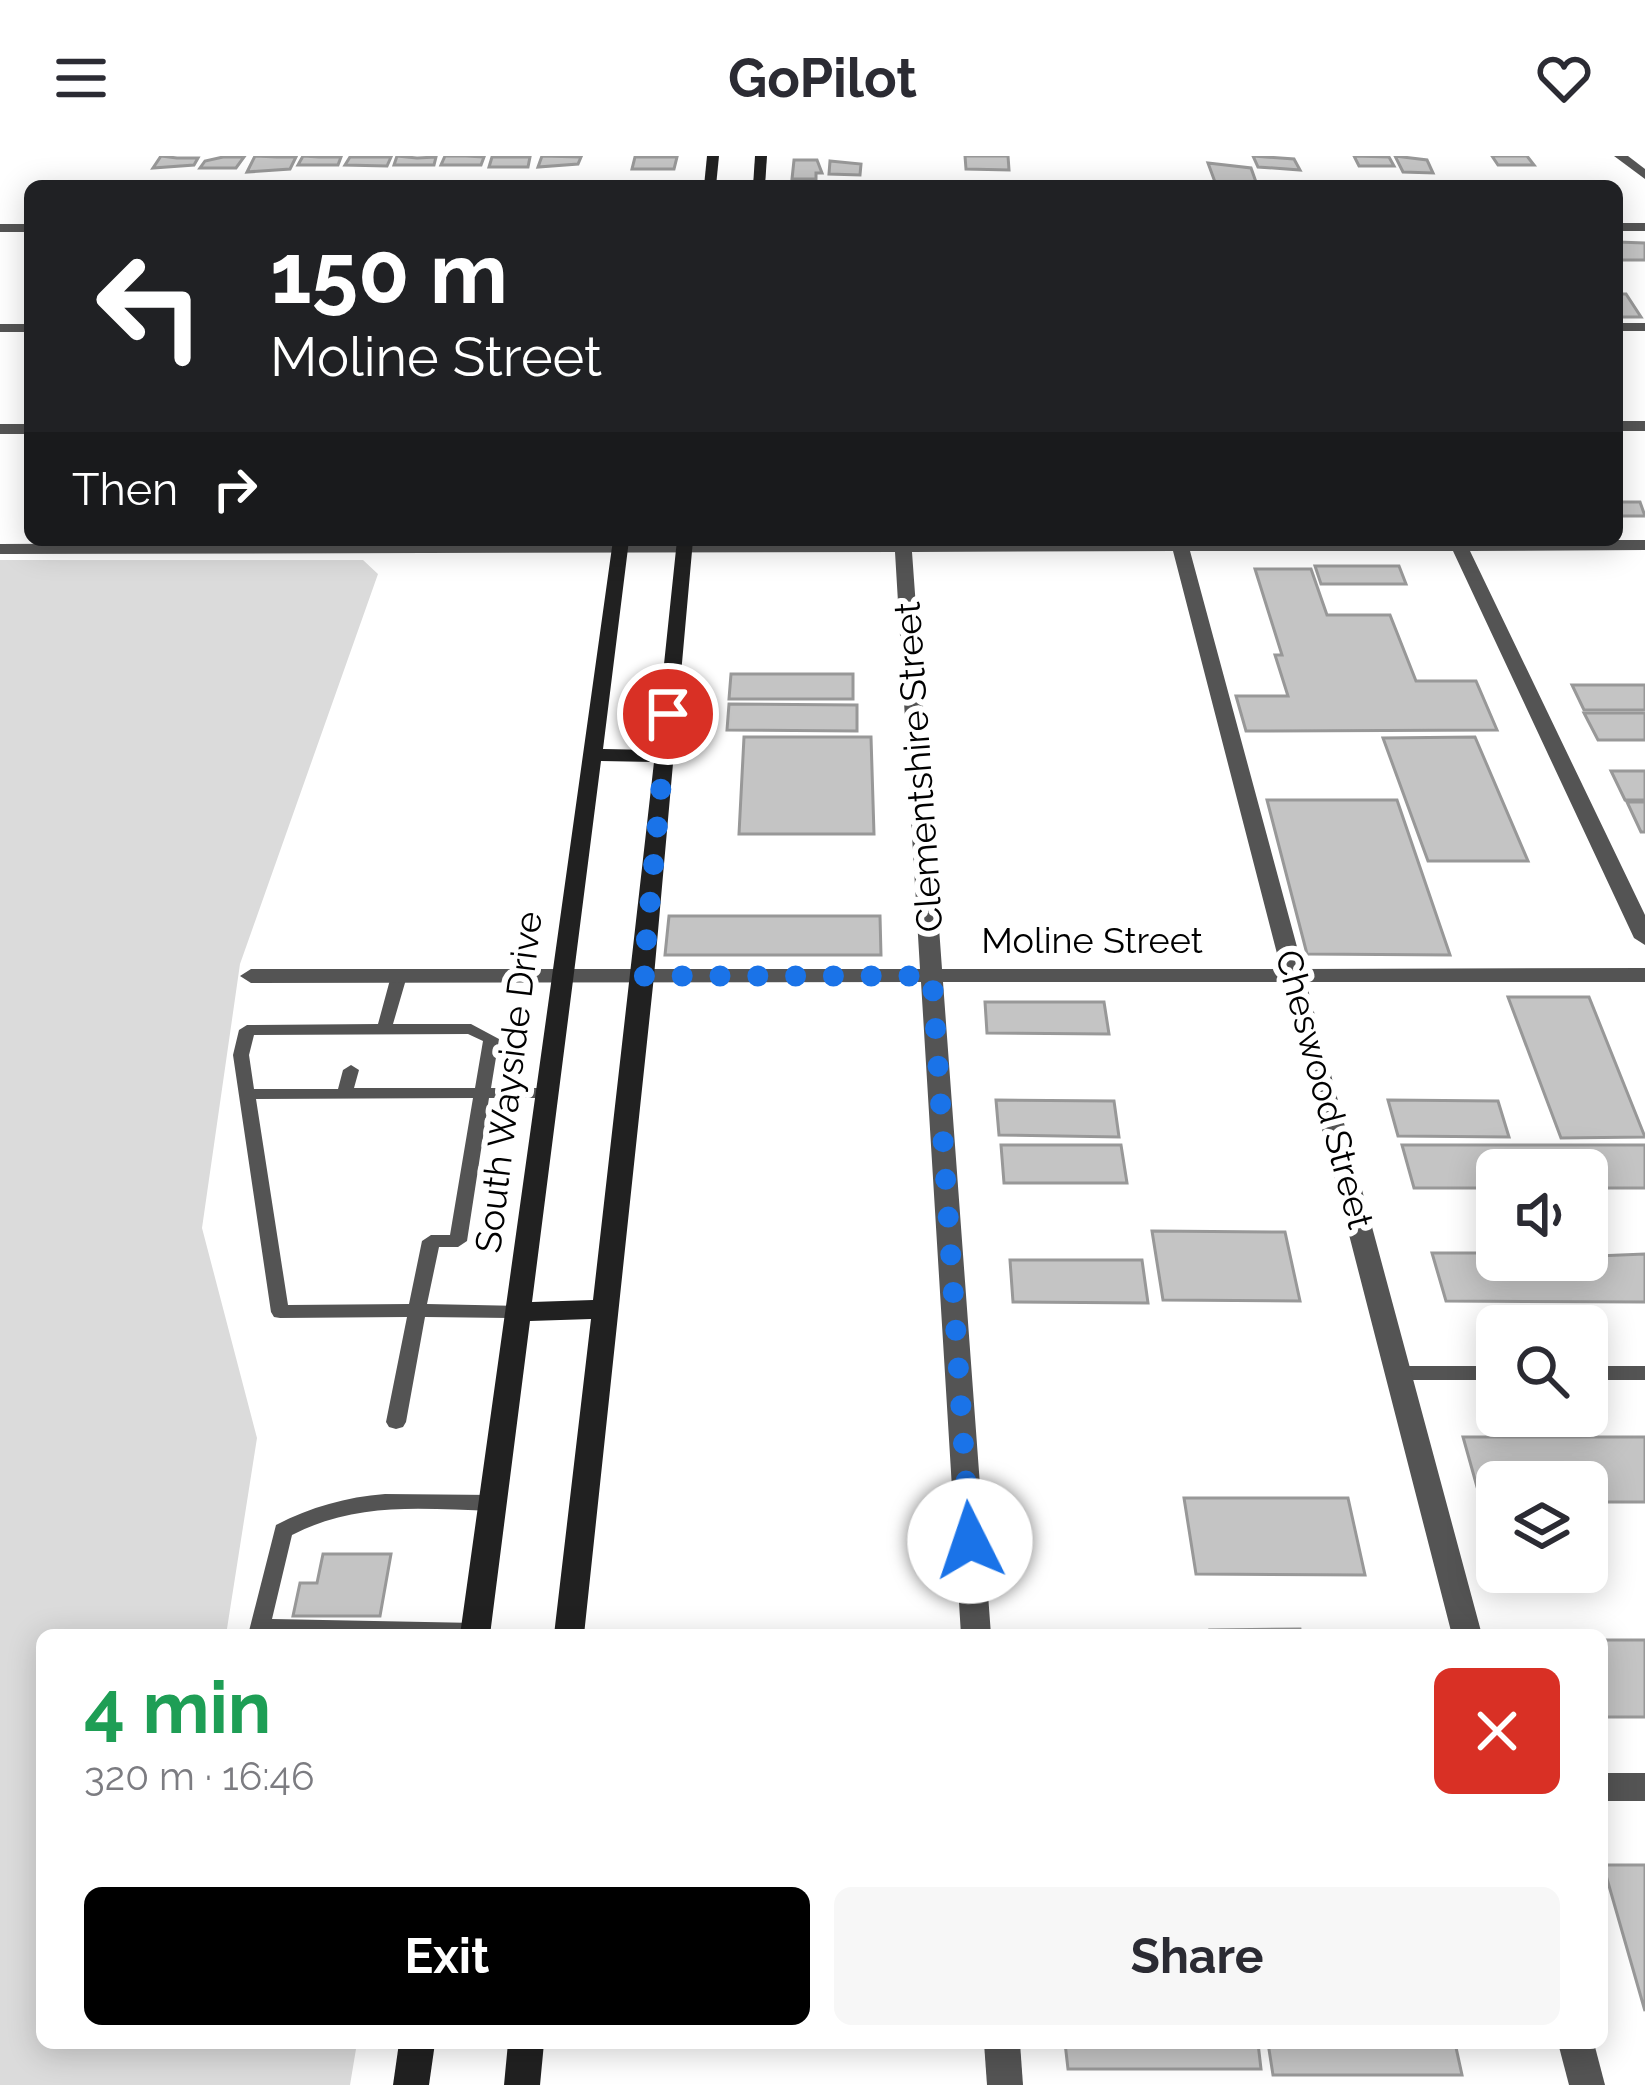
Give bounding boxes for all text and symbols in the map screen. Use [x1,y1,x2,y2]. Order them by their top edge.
icon: menu [48,45,114,111]
icon: heart [1531,45,1597,111]
text: GoPilot [728,46,917,110]
text: 150 m [270,224,508,323]
icon: left [72,228,228,384]
text: Moline Street [270,325,602,389]
icon: right [202,456,268,522]
text: Then [72,463,178,516]
street label: Clementshire Street [886,600,950,934]
pin [617,663,719,765]
icon: arrive [635,681,701,747]
street label: South Wayside Drive [466,909,550,1255]
street label: Moline Street [981,919,1203,961]
street label: Cheswood Street [1268,945,1382,1233]
map controls [1476,1149,1608,1593]
button: sound [1476,1149,1608,1281]
button: search [1476,1305,1608,1437]
button: layers [1476,1461,1608,1593]
position arrow [907,1478,1033,1604]
text: 4 min [84,1665,271,1750]
button: close [1434,1668,1560,1794]
text: 320 m · 16:46 [84,1753,314,1799]
button: Exit [84,1887,810,2025]
button: Share [834,1887,1560,2025]

